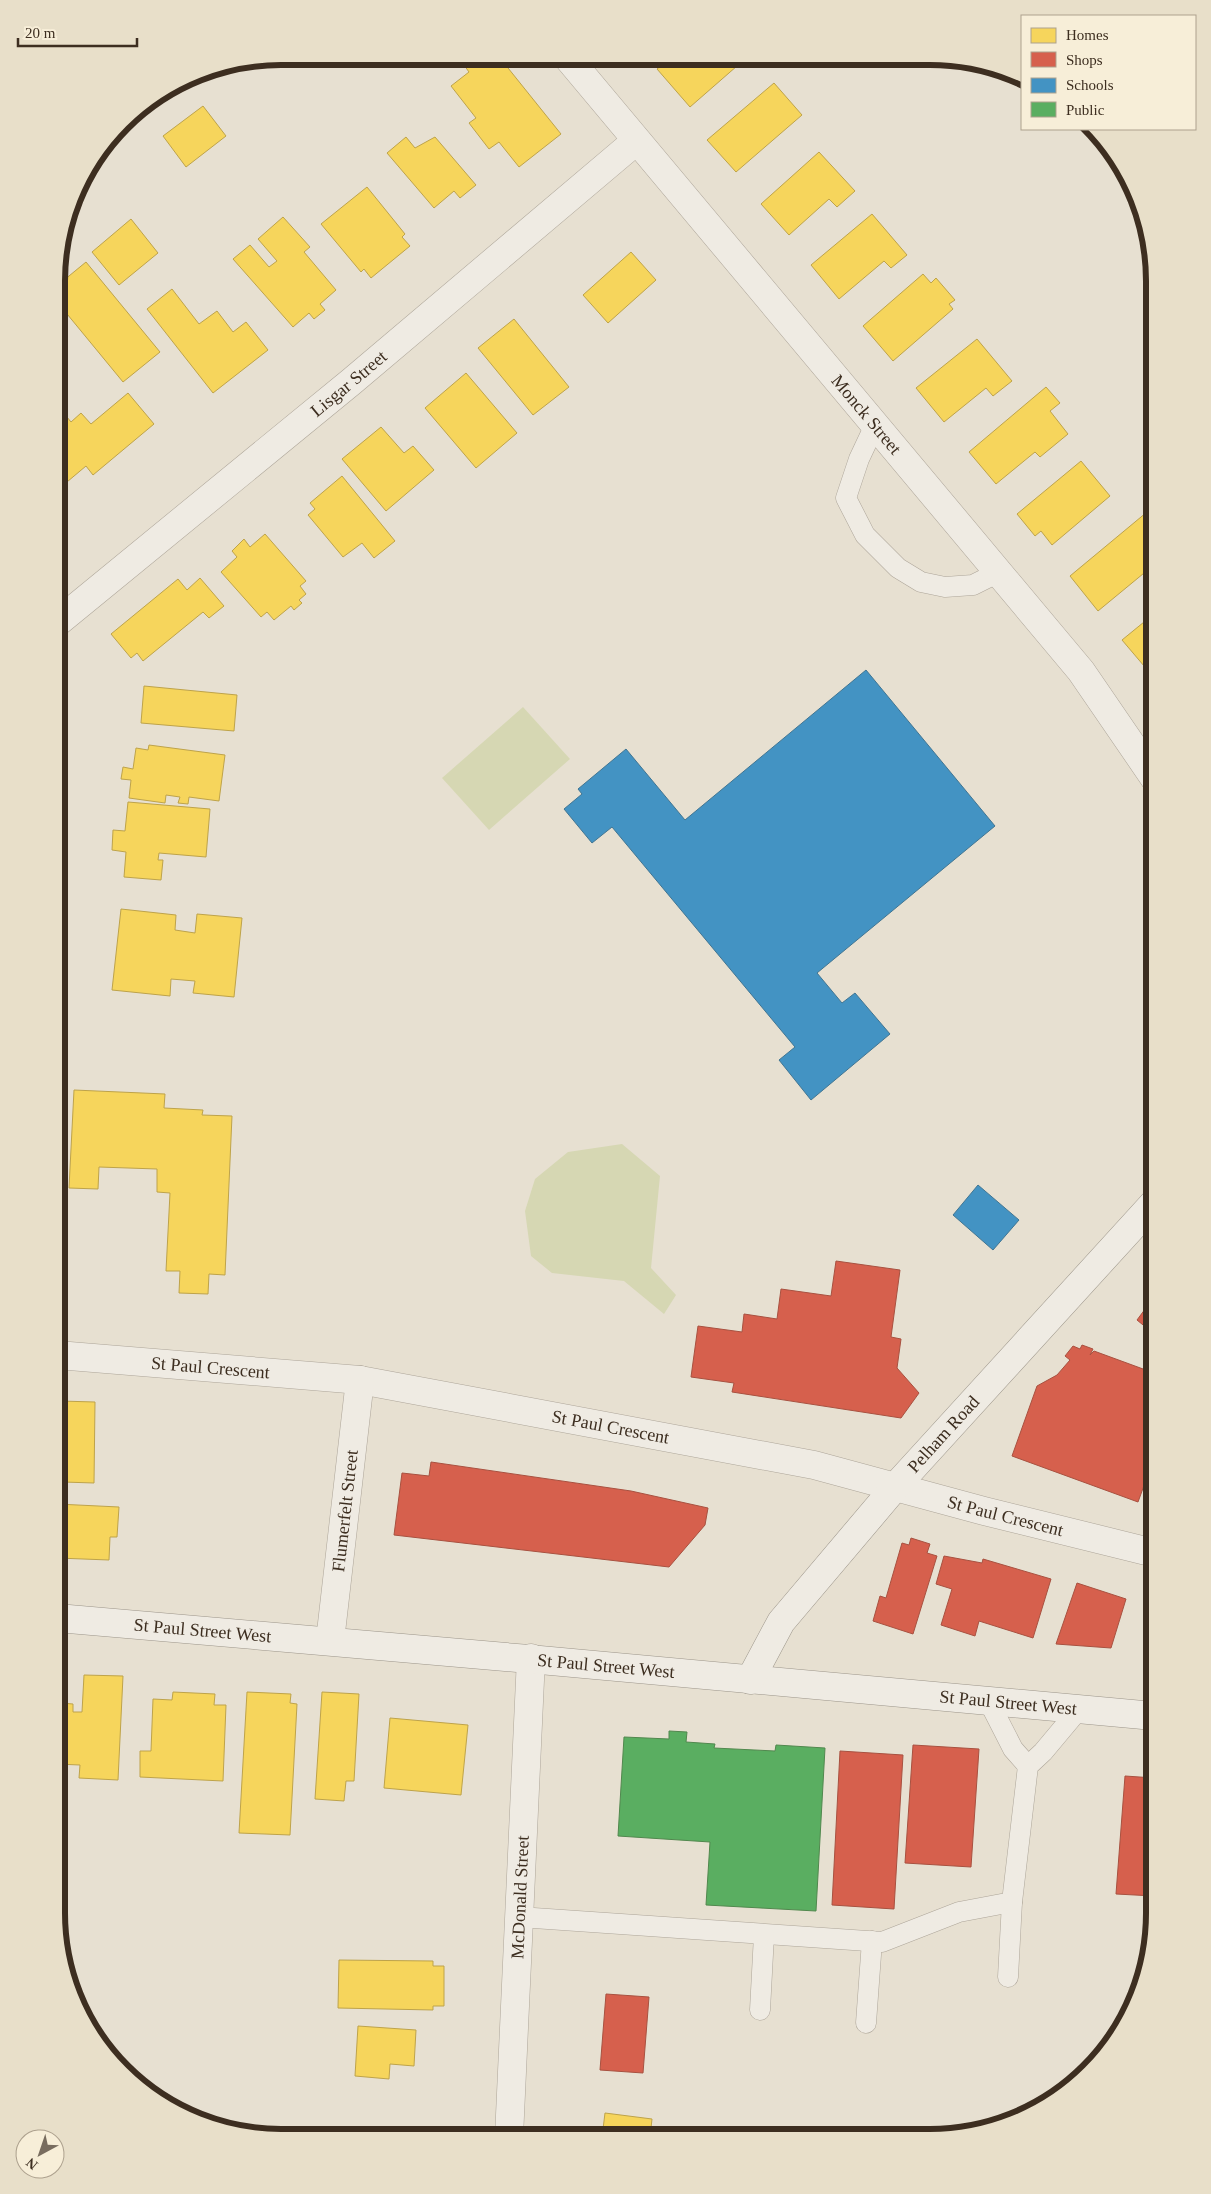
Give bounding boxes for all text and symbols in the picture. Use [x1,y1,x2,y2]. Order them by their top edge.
scale bar [18,15,136,47]
legend [1021,15,1196,130]
text: 20 m [25,25,56,41]
text: Homes [1066,27,1109,43]
text: Shops [1066,52,1103,68]
text: Schools [1066,77,1114,93]
text: Public [1066,102,1105,118]
street label: Lisgar Street [307,346,391,421]
street label: Monck Street [827,371,905,458]
street label: St Paul Crescent [150,1353,271,1383]
street label: Pelham Road [903,1392,983,1477]
street label: St Paul Crescent [550,1406,671,1448]
street label: Flumerfelt Street [328,1449,362,1573]
street label: St Paul Crescent [945,1492,1066,1540]
street label: St Paul Street West [133,1615,272,1646]
street label: St Paul Street West [536,1650,675,1682]
street label: St Paul Street West [939,1686,1078,1719]
street label: McDonald Street [507,1835,533,1959]
north arrow [15,2129,65,2179]
text: N [23,2155,41,2173]

